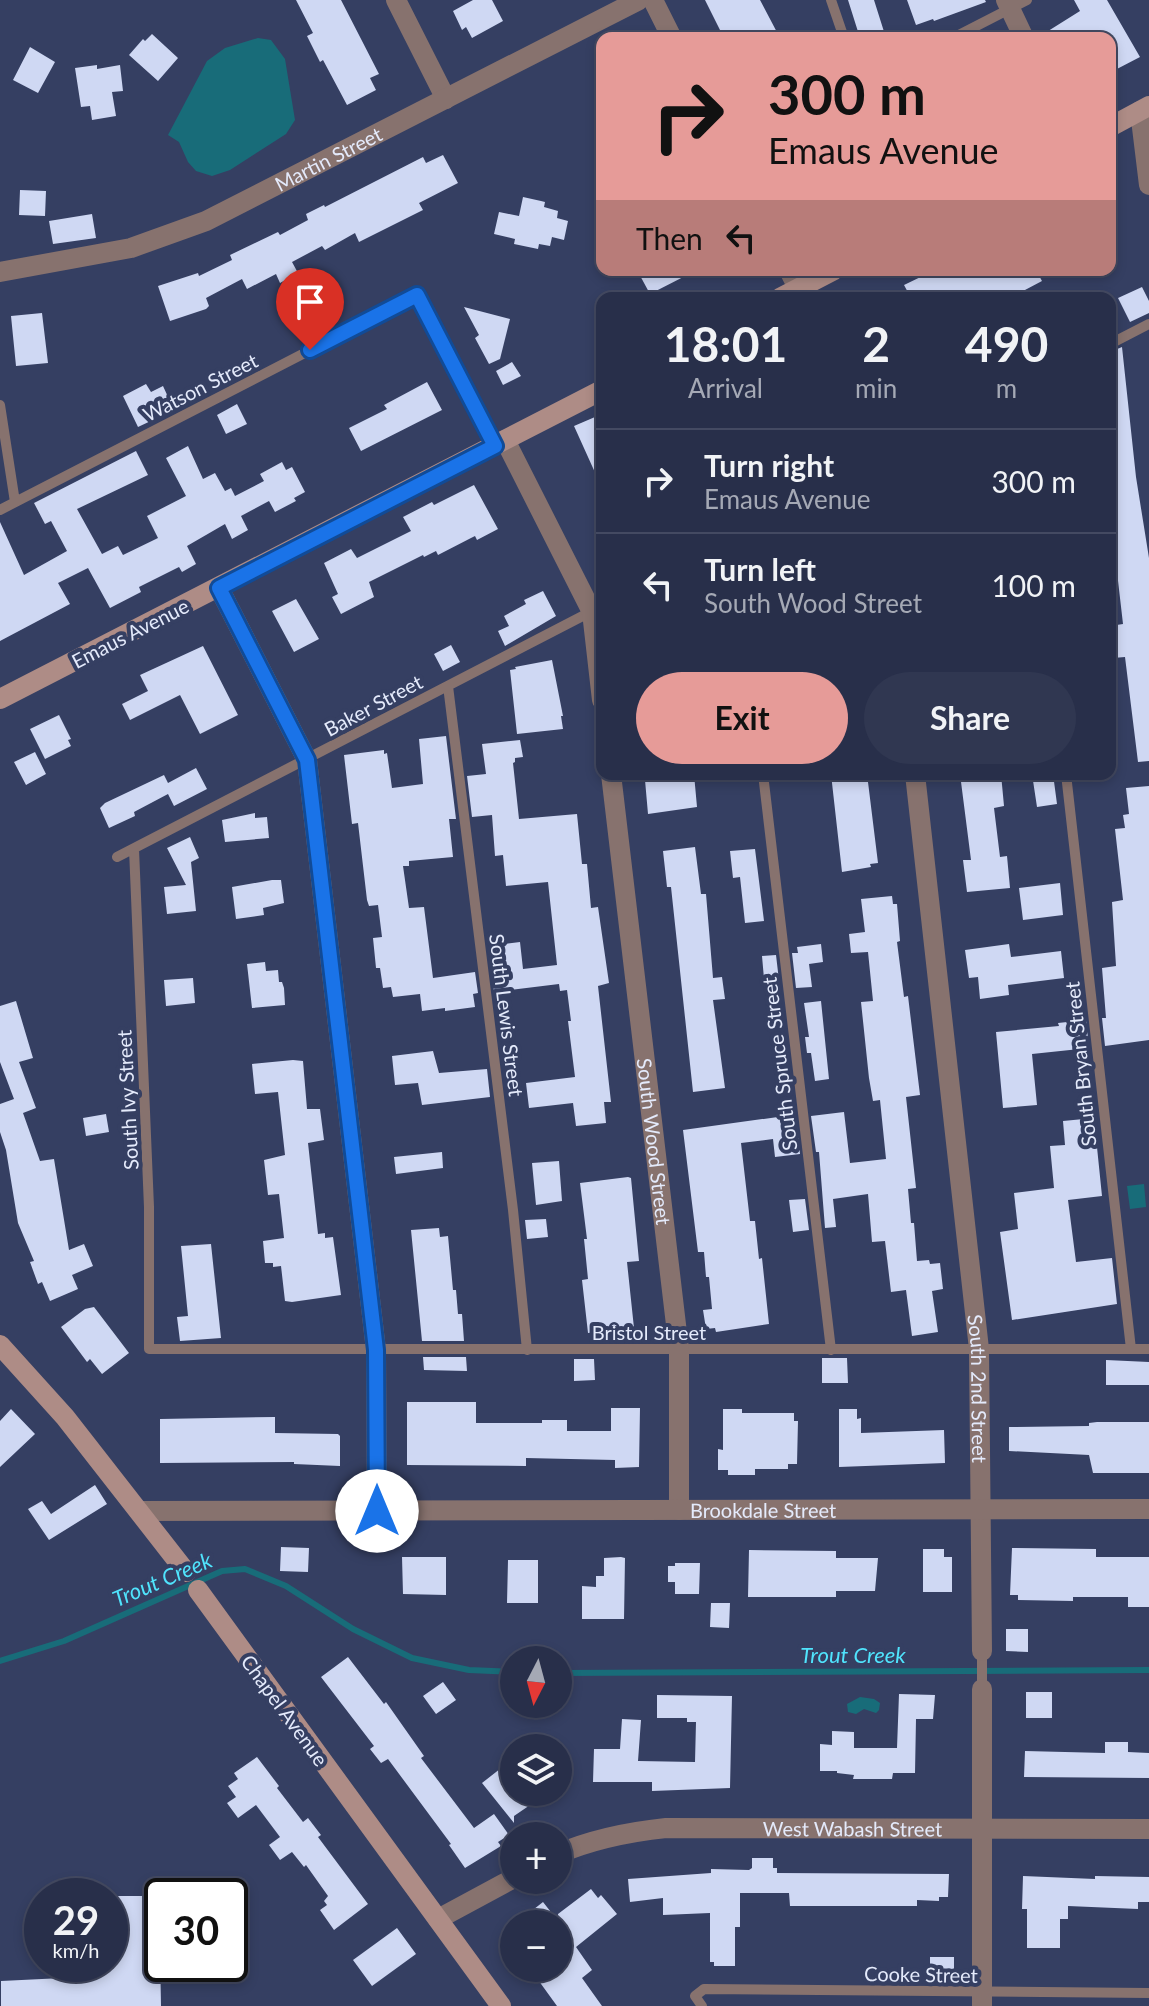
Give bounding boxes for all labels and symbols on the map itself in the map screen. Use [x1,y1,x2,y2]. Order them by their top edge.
street label: Martin Street [271,121,386,196]
pin [276,268,344,350]
street label: Watson Street [139,348,261,426]
street label: Emaus Avenue [67,593,193,673]
street label: Baker Street [320,669,426,741]
street label: South Lewis Street [485,932,529,1098]
street label: South Spruce Street [756,976,802,1152]
street label: South Bryan Street [1059,980,1101,1148]
street label: South Ivy Street [111,1029,143,1171]
street label: South Wood Street [633,1057,676,1226]
street label: South 2nd Street [963,1313,992,1463]
street label: Bristol Street [592,1320,706,1344]
position arrow [335,1469,419,1553]
street label: Brookdale Street [690,1498,836,1522]
water label: Trout Creek [108,1546,216,1612]
water label: Trout Creek [800,1641,906,1668]
north arrow [500,1646,572,1718]
street label: Chapel Avenue [237,1650,333,1770]
street label: West Wabash Street [763,1816,942,1841]
speed limit sign: 30 [144,1878,248,1982]
street label: Cooke Street [864,1961,978,1987]

